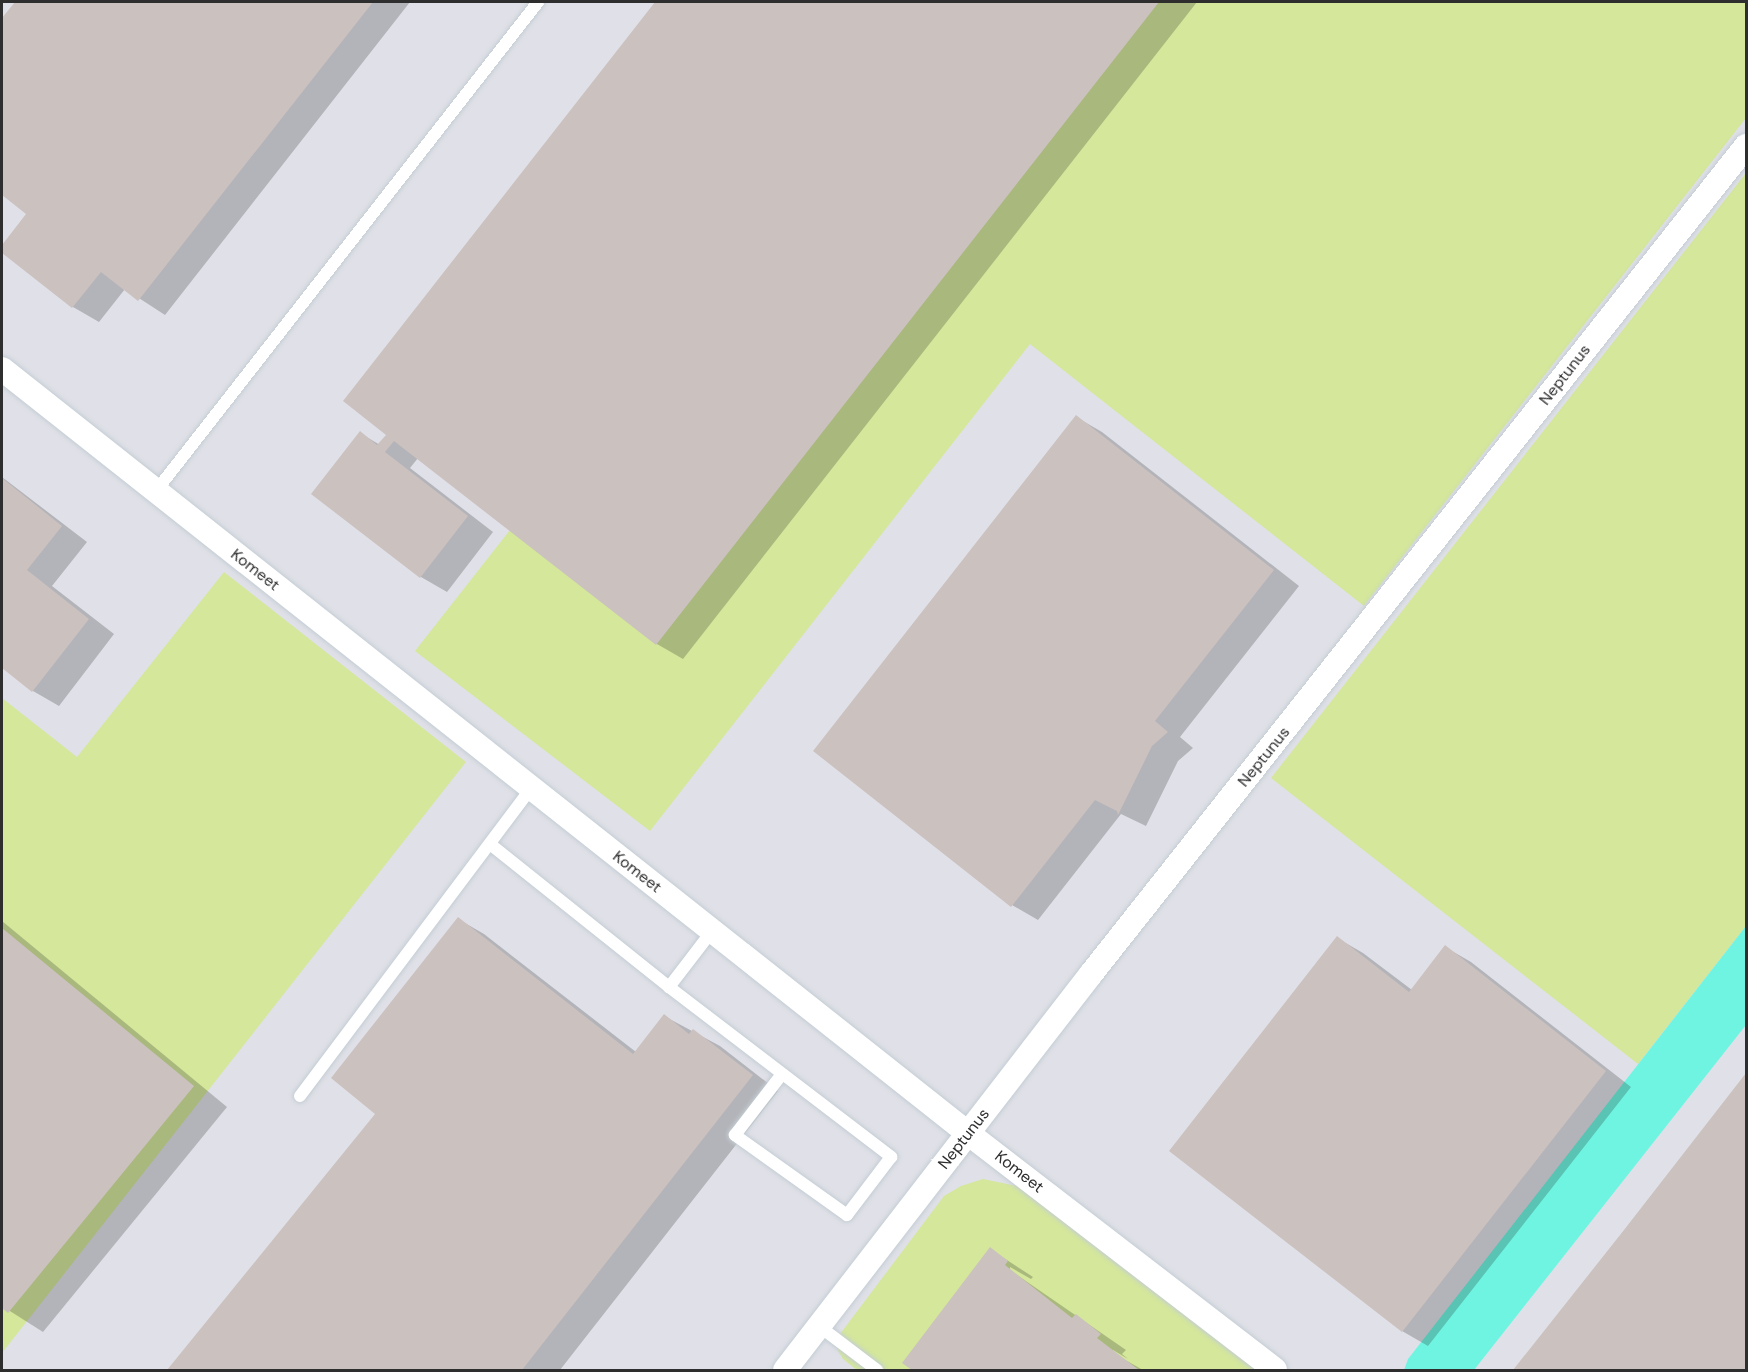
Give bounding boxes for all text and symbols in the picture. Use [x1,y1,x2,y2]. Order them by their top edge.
street label: Neptunus [1535,341,1595,409]
street label: Komeet [227,545,283,595]
street label: Neptunus [1234,723,1294,791]
street label: Komeet [609,847,665,897]
street label: Neptunus [934,1105,994,1173]
street label: Komeet [991,1147,1047,1197]

